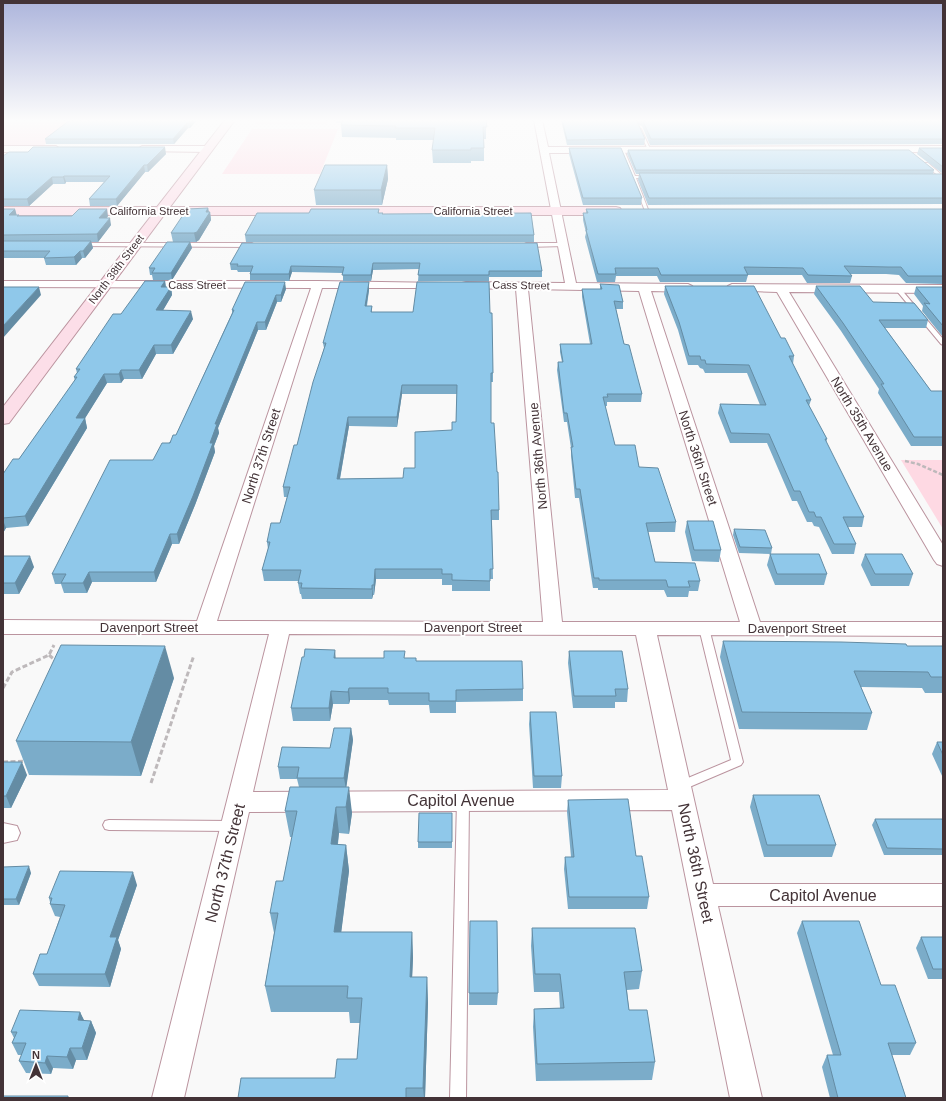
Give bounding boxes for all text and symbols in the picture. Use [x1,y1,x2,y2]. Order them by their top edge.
street label: California Street [110,205,188,217]
street label: California Street [434,205,512,217]
street label: North 38th Street [86,232,146,306]
street label: Cass Street [492,278,550,292]
street label: Cass Street [168,279,226,291]
street label: North 35th Avenue [828,374,896,474]
street label: North 36th Avenue [526,402,550,510]
street label: North 37th Street [239,406,284,505]
street label: North 36th Street [676,409,721,508]
street label: Davenport Street [100,620,199,635]
street label: Davenport Street [424,620,523,635]
street label: Davenport Street [748,621,847,636]
street label: Capitol Avenue [407,792,515,809]
street label: North 37th Street [202,801,248,924]
street label: North 36th Street [675,802,717,925]
street label: Capitol Avenue [769,887,877,904]
north arrow [16,1045,56,1085]
text: N [32,1049,40,1061]

